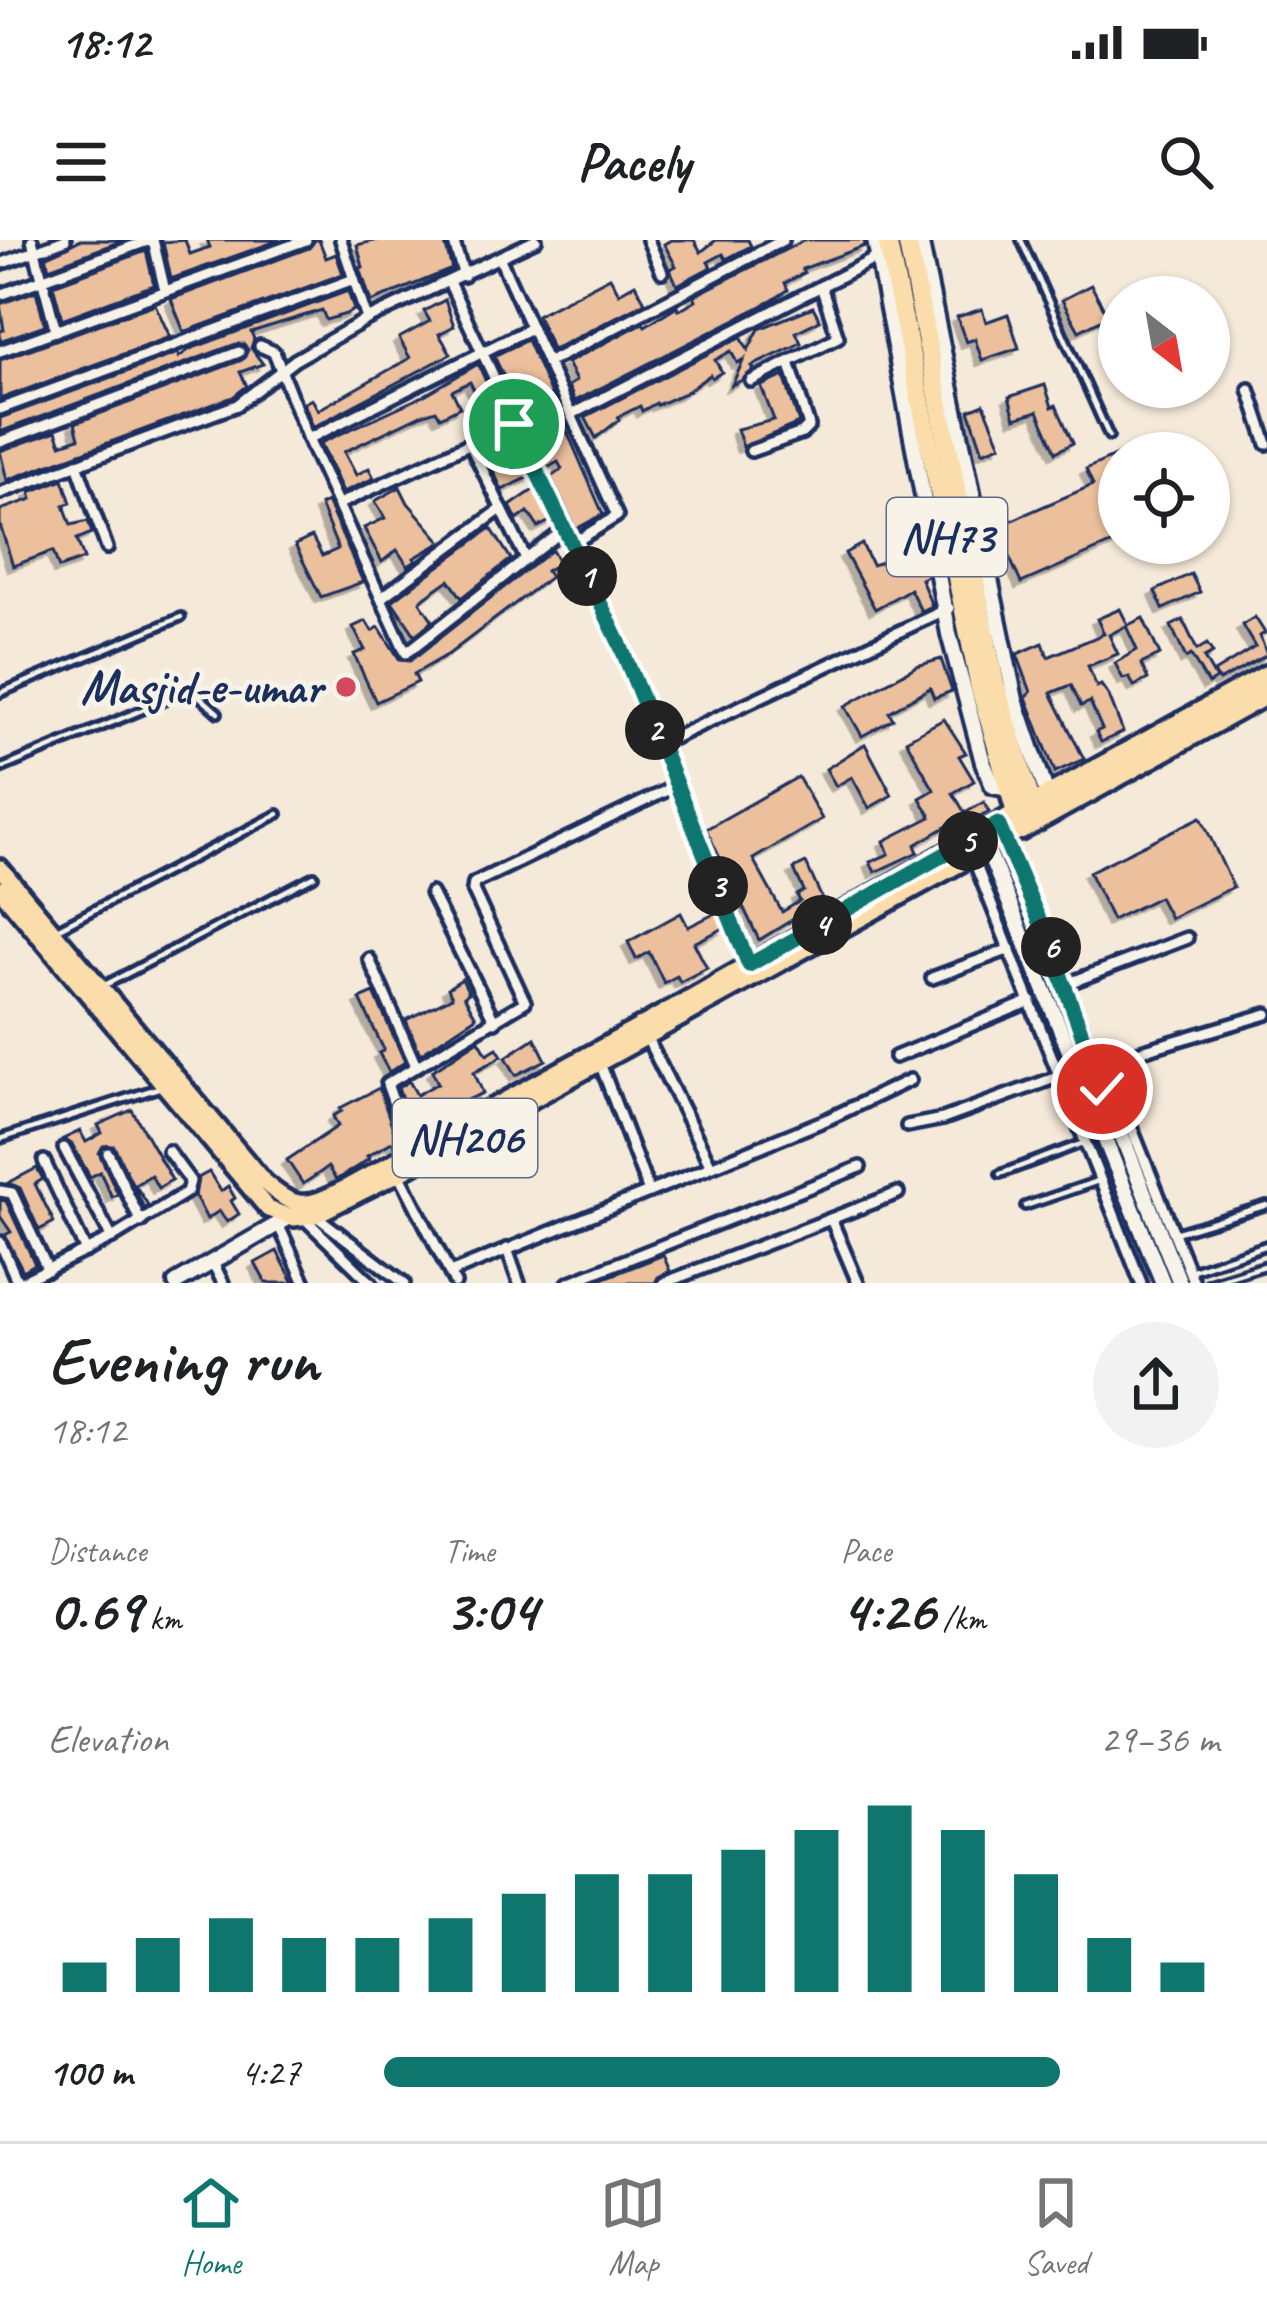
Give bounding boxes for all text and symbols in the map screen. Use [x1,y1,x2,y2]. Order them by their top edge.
text: 18:12 [60,14,150,71]
text: Pacely [577,128,690,196]
icon: menu [48,129,114,195]
icon: search [1153,129,1219,195]
north arrow [1098,276,1230,408]
map controls [1098,276,1230,564]
pin [463,373,565,475]
icon: arrive [481,391,547,457]
button: locate [1098,432,1230,564]
road number: NH73 [887,498,1007,576]
pin: 1 [557,546,617,606]
text: 1 [580,555,594,597]
place label: Masjid-e-umar [81,657,327,717]
marker: Masjid-e-umar [333,674,359,700]
pin: 2 [625,700,685,760]
text: 2 [648,709,662,751]
pin: 5 [938,811,998,871]
text: 5 [961,820,975,862]
pin: 3 [688,856,748,916]
text: 3 [711,865,725,907]
pin: 4 [792,895,852,955]
text: 4 [815,904,829,946]
pin: 6 [1021,917,1081,977]
text: 6 [1043,926,1059,968]
pin [1051,1038,1153,1140]
icon: check [1069,1056,1135,1122]
road number: NH206 [393,1099,537,1177]
text: Evening run [48,1319,318,1402]
button: share [1093,1322,1219,1448]
text: 18:12 [48,1406,126,1455]
text: Distance [48,1530,146,1572]
text: Time [444,1530,495,1572]
text: Pace [841,1530,892,1572]
text: 0.69 [48,1572,141,1648]
text: 3:04 [444,1572,537,1648]
text: 4:26 [841,1572,935,1648]
text: km [141,1598,182,1640]
text: /km [935,1598,986,1640]
text: Elevation [48,1715,168,1764]
text: 29–36 m [1100,1715,1219,1764]
text: 100 m [48,2048,132,2097]
text: 4:27 [240,2048,300,2097]
tab: Home [178,2170,244,2284]
tab: Map [600,2170,666,2284]
tab: Saved [1023,2170,1089,2284]

